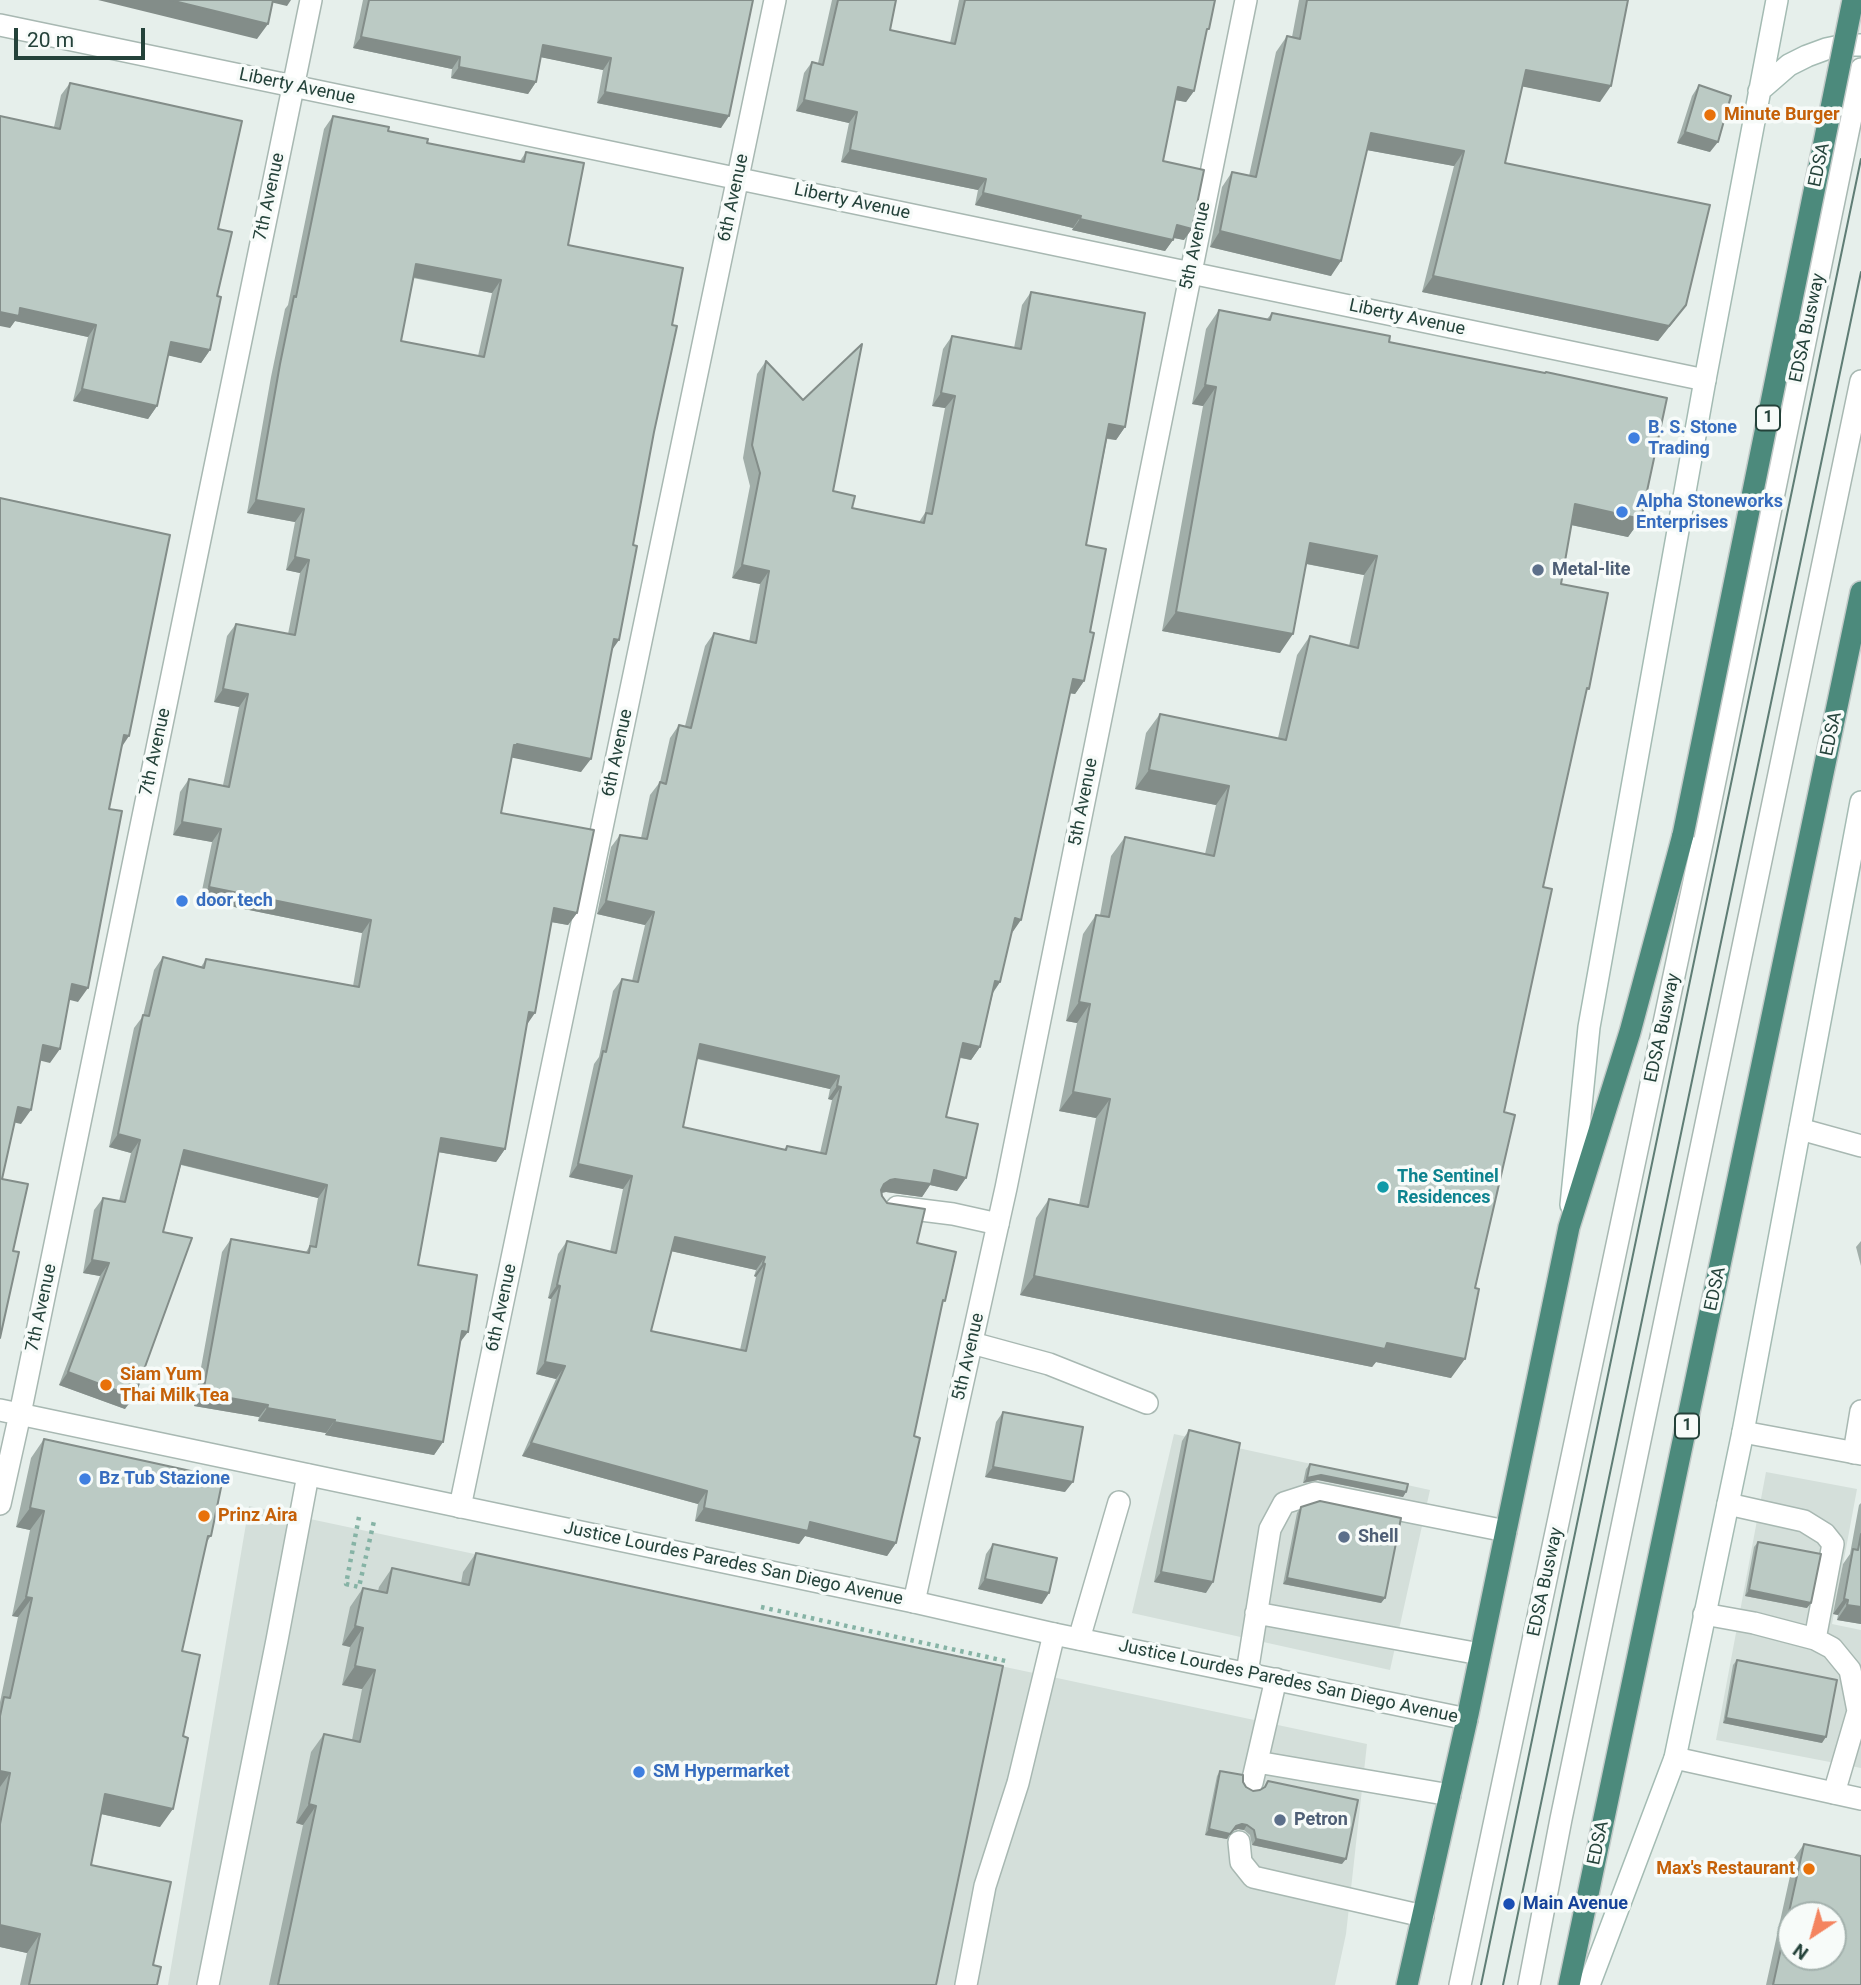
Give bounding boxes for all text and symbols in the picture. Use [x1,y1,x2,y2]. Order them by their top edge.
scale bar [18,14,149,58]
text: 20 m [27,28,74,52]
street label: Liberty Avenue [237,64,357,110]
place label: Minute Burger [1724,104,1840,126]
marker: Minute Burger [1702,107,1718,123]
street label: EDSA [1805,141,1835,189]
street label: 7th Avenue [250,151,290,243]
street label: 6th Avenue [714,152,754,244]
street label: Liberty Avenue [792,179,912,225]
street label: 5th Avenue [1176,200,1216,292]
street label: EDSA Busway [1786,271,1830,385]
street label: Liberty Avenue [1347,295,1467,341]
road number: 1 [1756,406,1780,430]
place label: B. S. Stone Trading [1648,417,1737,460]
marker: B. S. Stone Trading [1626,430,1642,446]
place label: Alpha Stoneworks Enterprises [1636,491,1783,534]
marker: Alpha Stoneworks Enterprises [1614,504,1630,520]
place label: Metal-lite [1552,559,1630,581]
marker: Metal-lite [1530,562,1546,578]
street label: 7th Avenue [136,706,176,798]
street label: 6th Avenue [598,707,638,799]
street label: EDSA [1817,710,1847,758]
street label: 5th Avenue [1065,756,1103,848]
place label: door tech [196,890,273,912]
marker: door tech [174,893,190,909]
street label: EDSA Busway [1641,971,1685,1085]
place label: The Sentinel Residences [1397,1166,1499,1208]
marker: The Sentinel Residences [1375,1179,1391,1195]
street label: 7th Avenue [22,1262,62,1354]
street label: 6th Avenue [482,1262,522,1354]
street label: EDSA [1701,1265,1731,1313]
street label: 5th Avenue [948,1311,990,1403]
place label: Siam Yum Thai Milk Tea [120,1364,229,1406]
marker: Siam Yum Thai Milk Tea [98,1377,114,1393]
road number: 1 [1675,1414,1699,1438]
place label: Bz Tub Stazione [99,1468,230,1490]
marker: Bz Tub Stazione [77,1471,93,1487]
place label: Prinz Aira [218,1505,297,1527]
marker: Prinz Aira [196,1508,212,1524]
street label: Justice Lourdes Paredes San Diego Avenue [561,1517,905,1611]
street label: EDSA Busway [1524,1525,1568,1639]
place label: Shell [1358,1526,1398,1548]
marker: Shell [1336,1529,1352,1545]
street label: Justice Lourdes Paredes San Diego Avenue [1116,1635,1460,1729]
place label: SM Hypermarket [653,1761,790,1783]
marker: SM Hypermarket [631,1764,647,1780]
place label: Petron [1294,1809,1348,1831]
marker: Petron [1272,1812,1288,1828]
street label: EDSA [1584,1819,1614,1867]
place label: Max's Restaurant [1656,1858,1795,1880]
marker: Max's Restaurant [1801,1861,1817,1877]
place label: Main Avenue [1523,1893,1628,1915]
marker: Main Avenue [1501,1896,1517,1912]
north arrow [1777,1901,1847,1971]
text: N [1788,1939,1813,1965]

